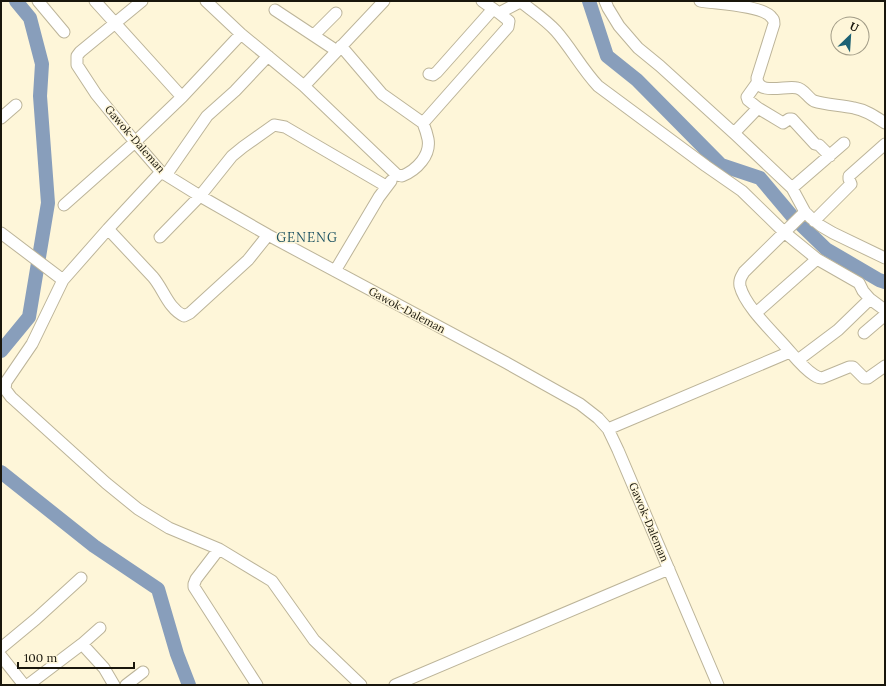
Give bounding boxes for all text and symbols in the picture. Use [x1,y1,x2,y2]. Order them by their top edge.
north arrow [830,16,870,56]
text: U [847,19,862,35]
street label: Gawok-Daleman [102,102,168,176]
district label: GENENG [276,229,338,246]
street label: Gawok-Daleman [366,284,448,336]
street label: Gawok-Daleman [626,480,672,564]
scale bar [18,644,134,670]
text: 100 m [24,650,57,665]

